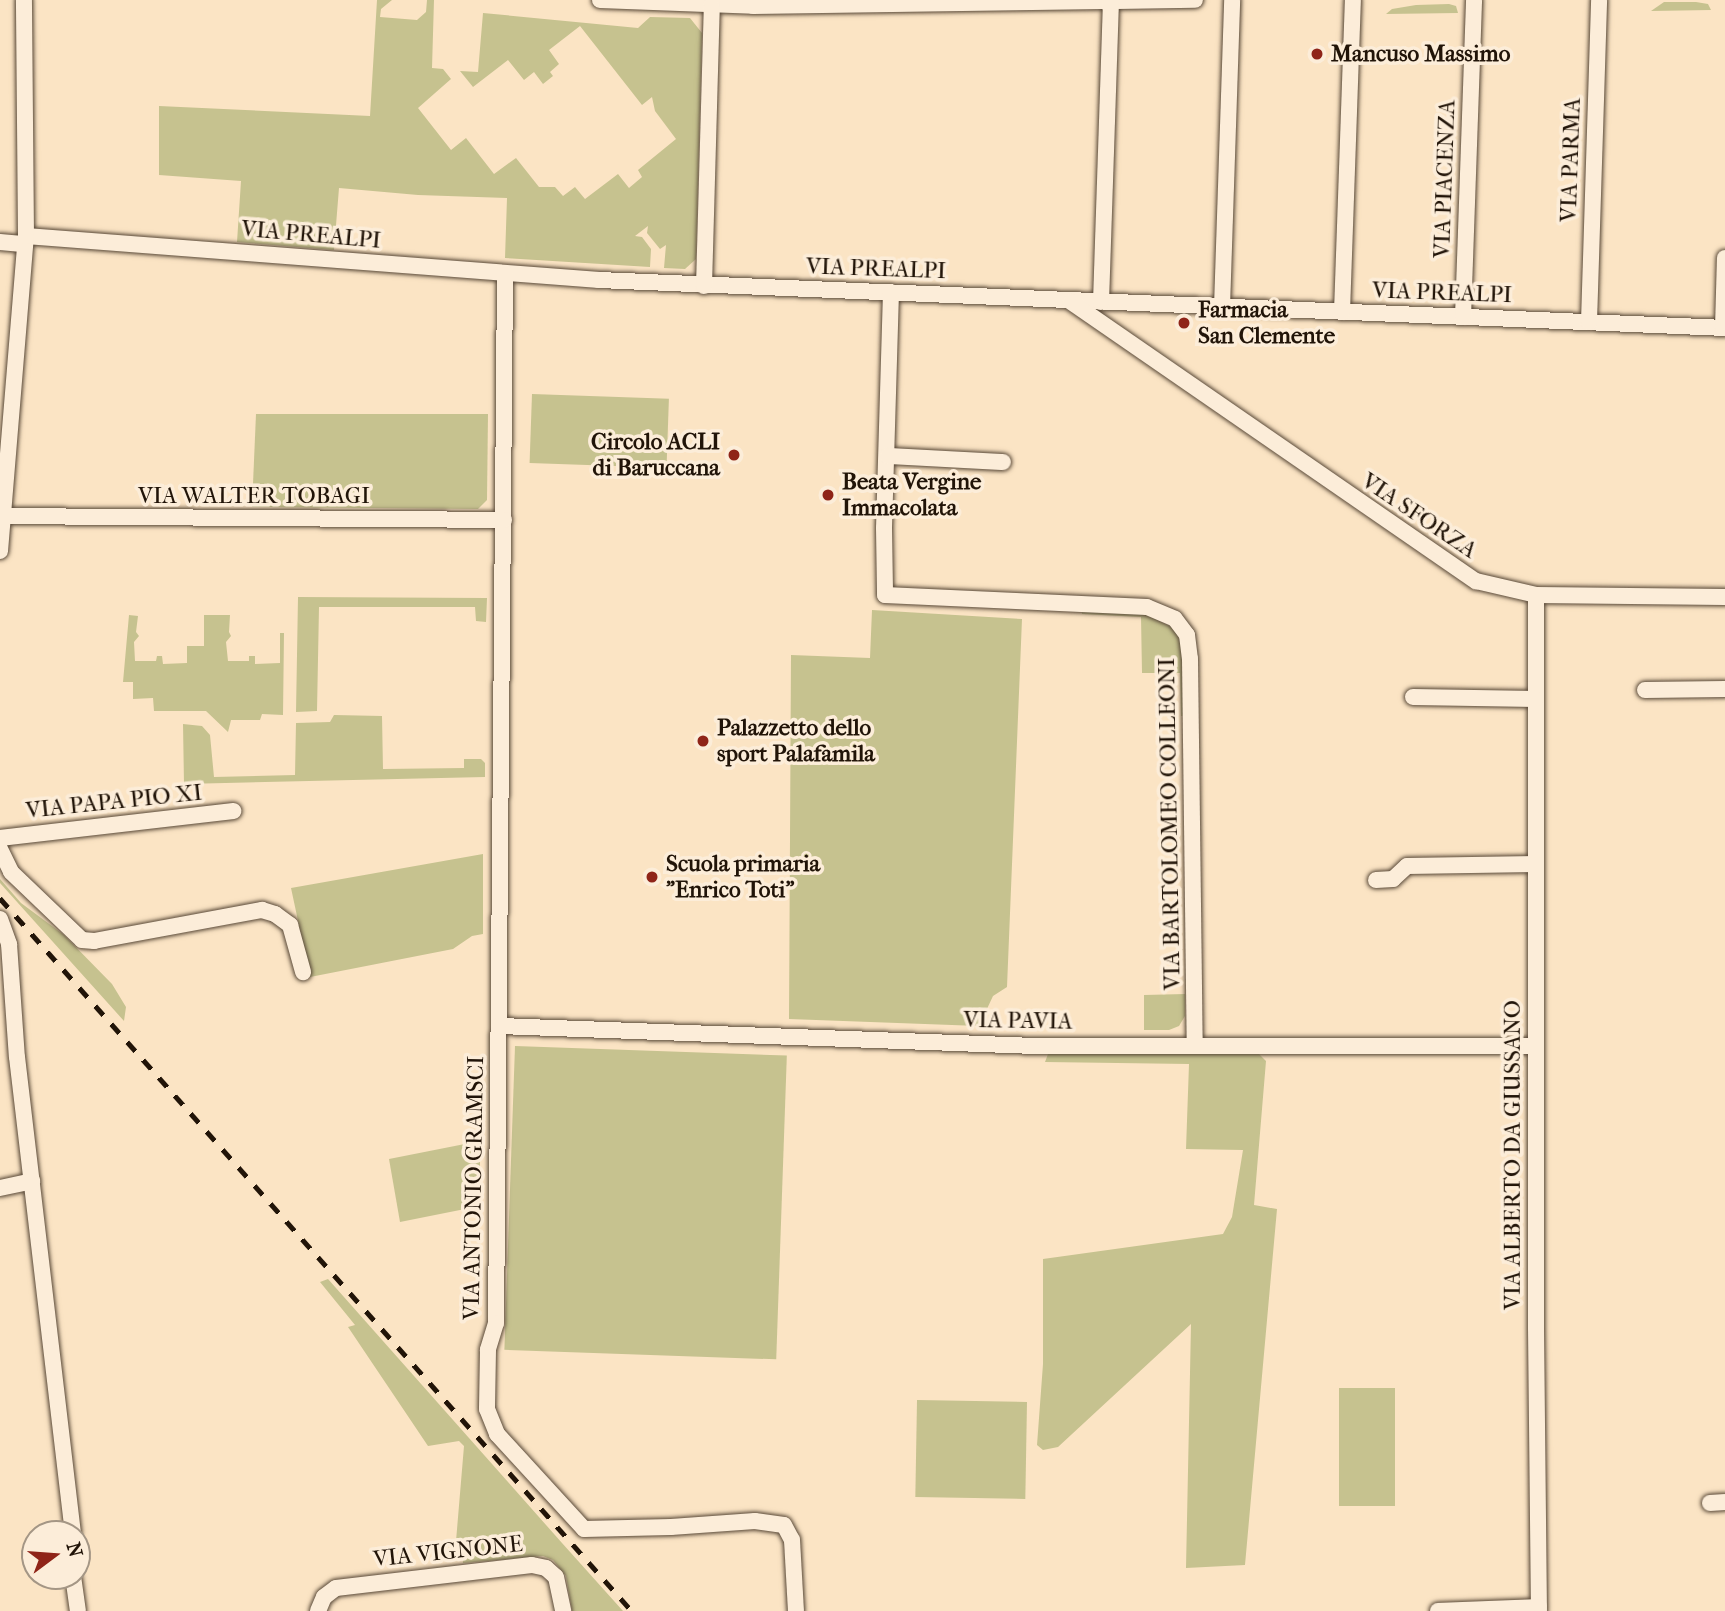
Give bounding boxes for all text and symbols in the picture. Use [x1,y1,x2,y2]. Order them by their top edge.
place label: Mancuso Massimo [1331,40,1510,68]
marker: Mancuso Massimo [1309,46,1325,62]
street label: VIA PARMA [1555,97,1587,223]
street label: VIA PIACENZA [1428,99,1462,259]
street label: VIA PREALPI [240,215,382,255]
street label: VIA PREALPI [806,253,946,285]
street label: VIA PREALPI [1372,277,1512,309]
place label: Farmacia San Clemente [1198,296,1335,350]
marker: Farmacia San Clemente [1176,315,1192,331]
place label: Circolo ACLI di Baruccana [591,428,720,482]
marker: Circolo ACLI di Baruccana [726,447,742,463]
street label: VIA SFORZA [1356,467,1482,565]
place label: Beata Vergine Immacolata [842,468,981,522]
street label: VIA WALTER TOBAGI [138,482,370,510]
marker: Beata Vergine Immacolata [820,487,836,503]
street label: VIA BARTOLOMEO COLLEONI [1153,658,1187,990]
place label: Palazzetto dello sport Palafamila [717,714,875,768]
marker: Palazzetto dello sport Palafamila [695,733,711,749]
street label: VIA PAPA PIO XI [24,779,204,825]
place label: Scuola primaria "Enrico Toti" [666,850,820,904]
marker: Scuola primaria "Enrico Toti" [644,869,660,885]
street label: VIA ALBERTO DA GIUSSANO [1499,1000,1527,1310]
street label: VIA PAVIA [963,1006,1073,1036]
street label: VIA ANTONIO GRAMSCI [458,1056,490,1320]
north arrow [21,1520,91,1590]
street label: VIA VIGNONE [372,1530,524,1574]
text: N [62,1540,87,1560]

